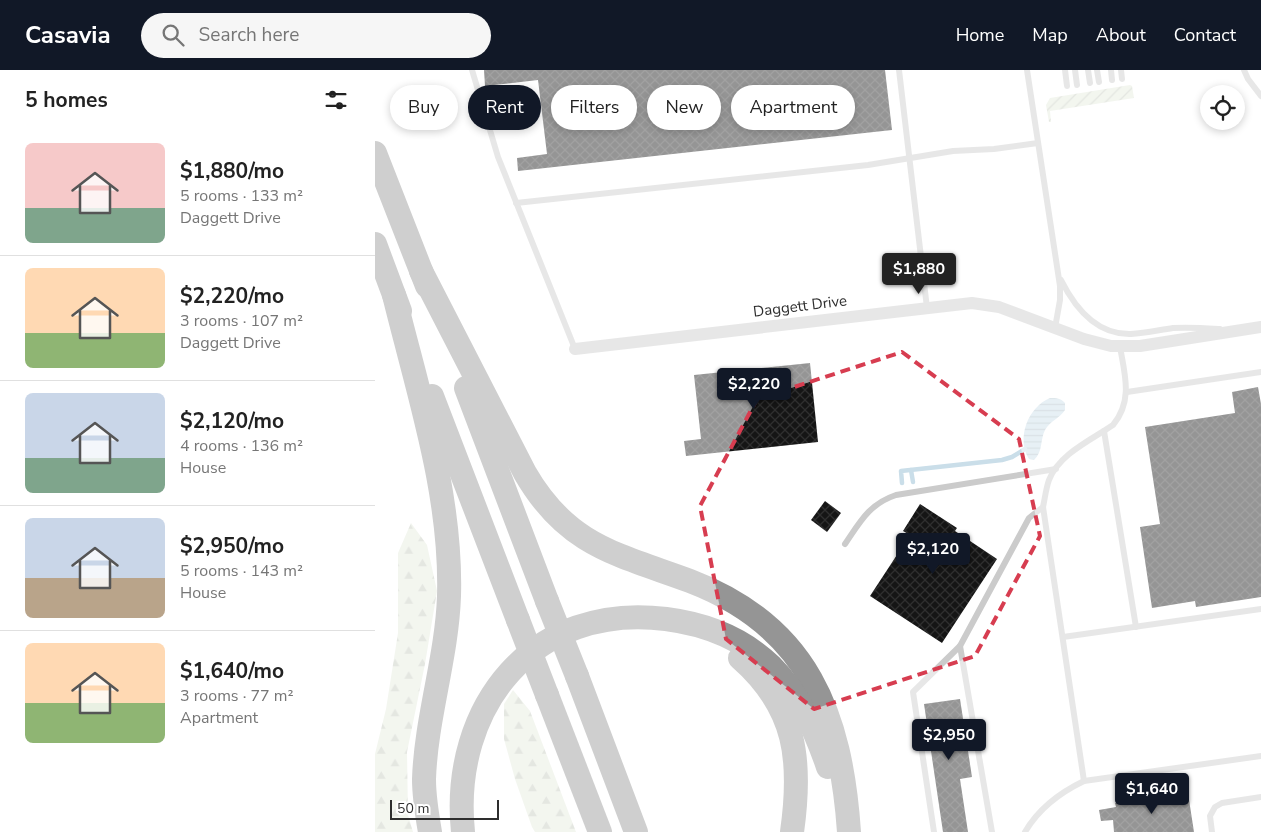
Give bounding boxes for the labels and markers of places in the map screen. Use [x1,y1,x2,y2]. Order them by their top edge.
pin: $1,880 [878,252,960,295]
pin: $2,220 [713,368,795,410]
pin: $2,120 [892,532,974,575]
pin: $2,950 [908,718,990,761]
pin: $1,640 [1111,772,1193,815]

